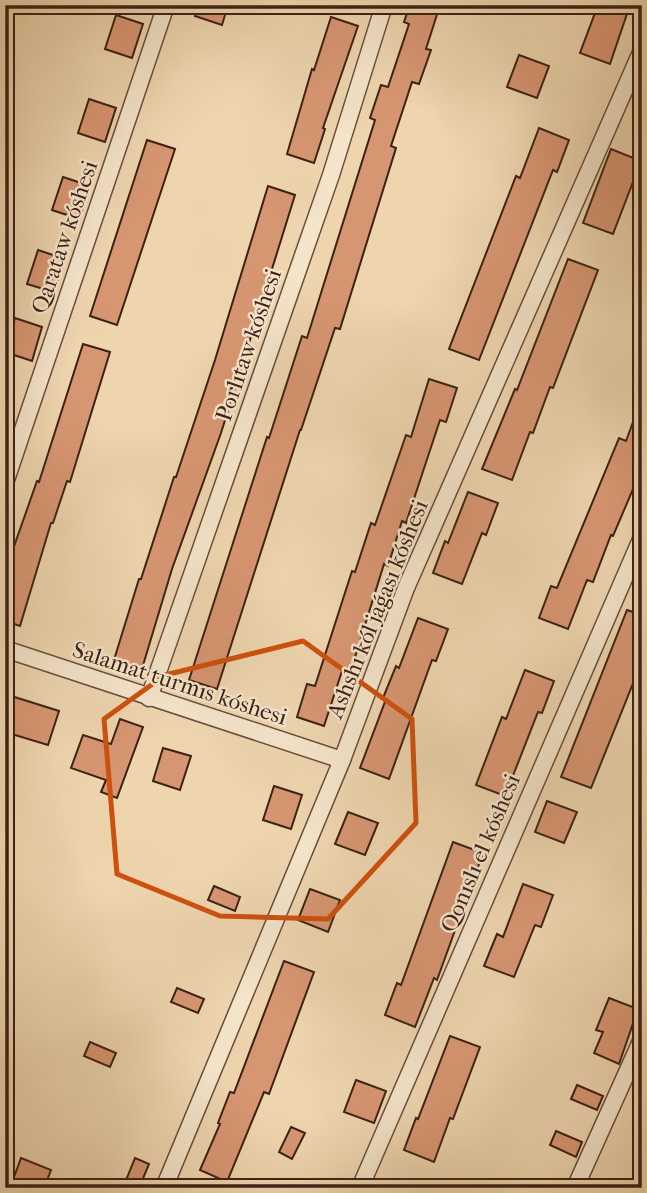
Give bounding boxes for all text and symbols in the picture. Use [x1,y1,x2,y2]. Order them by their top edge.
street label: Qarataw kóshesi [26,157,103,317]
street label: Porlıtaw kóshesi [210,265,287,425]
street label: Ashshı kól jaǵası kóshesi [321,496,434,723]
street label: Salamat turmıs kóshesi [69,636,291,731]
street label: Qonıslı el kóshesi [435,770,526,936]

